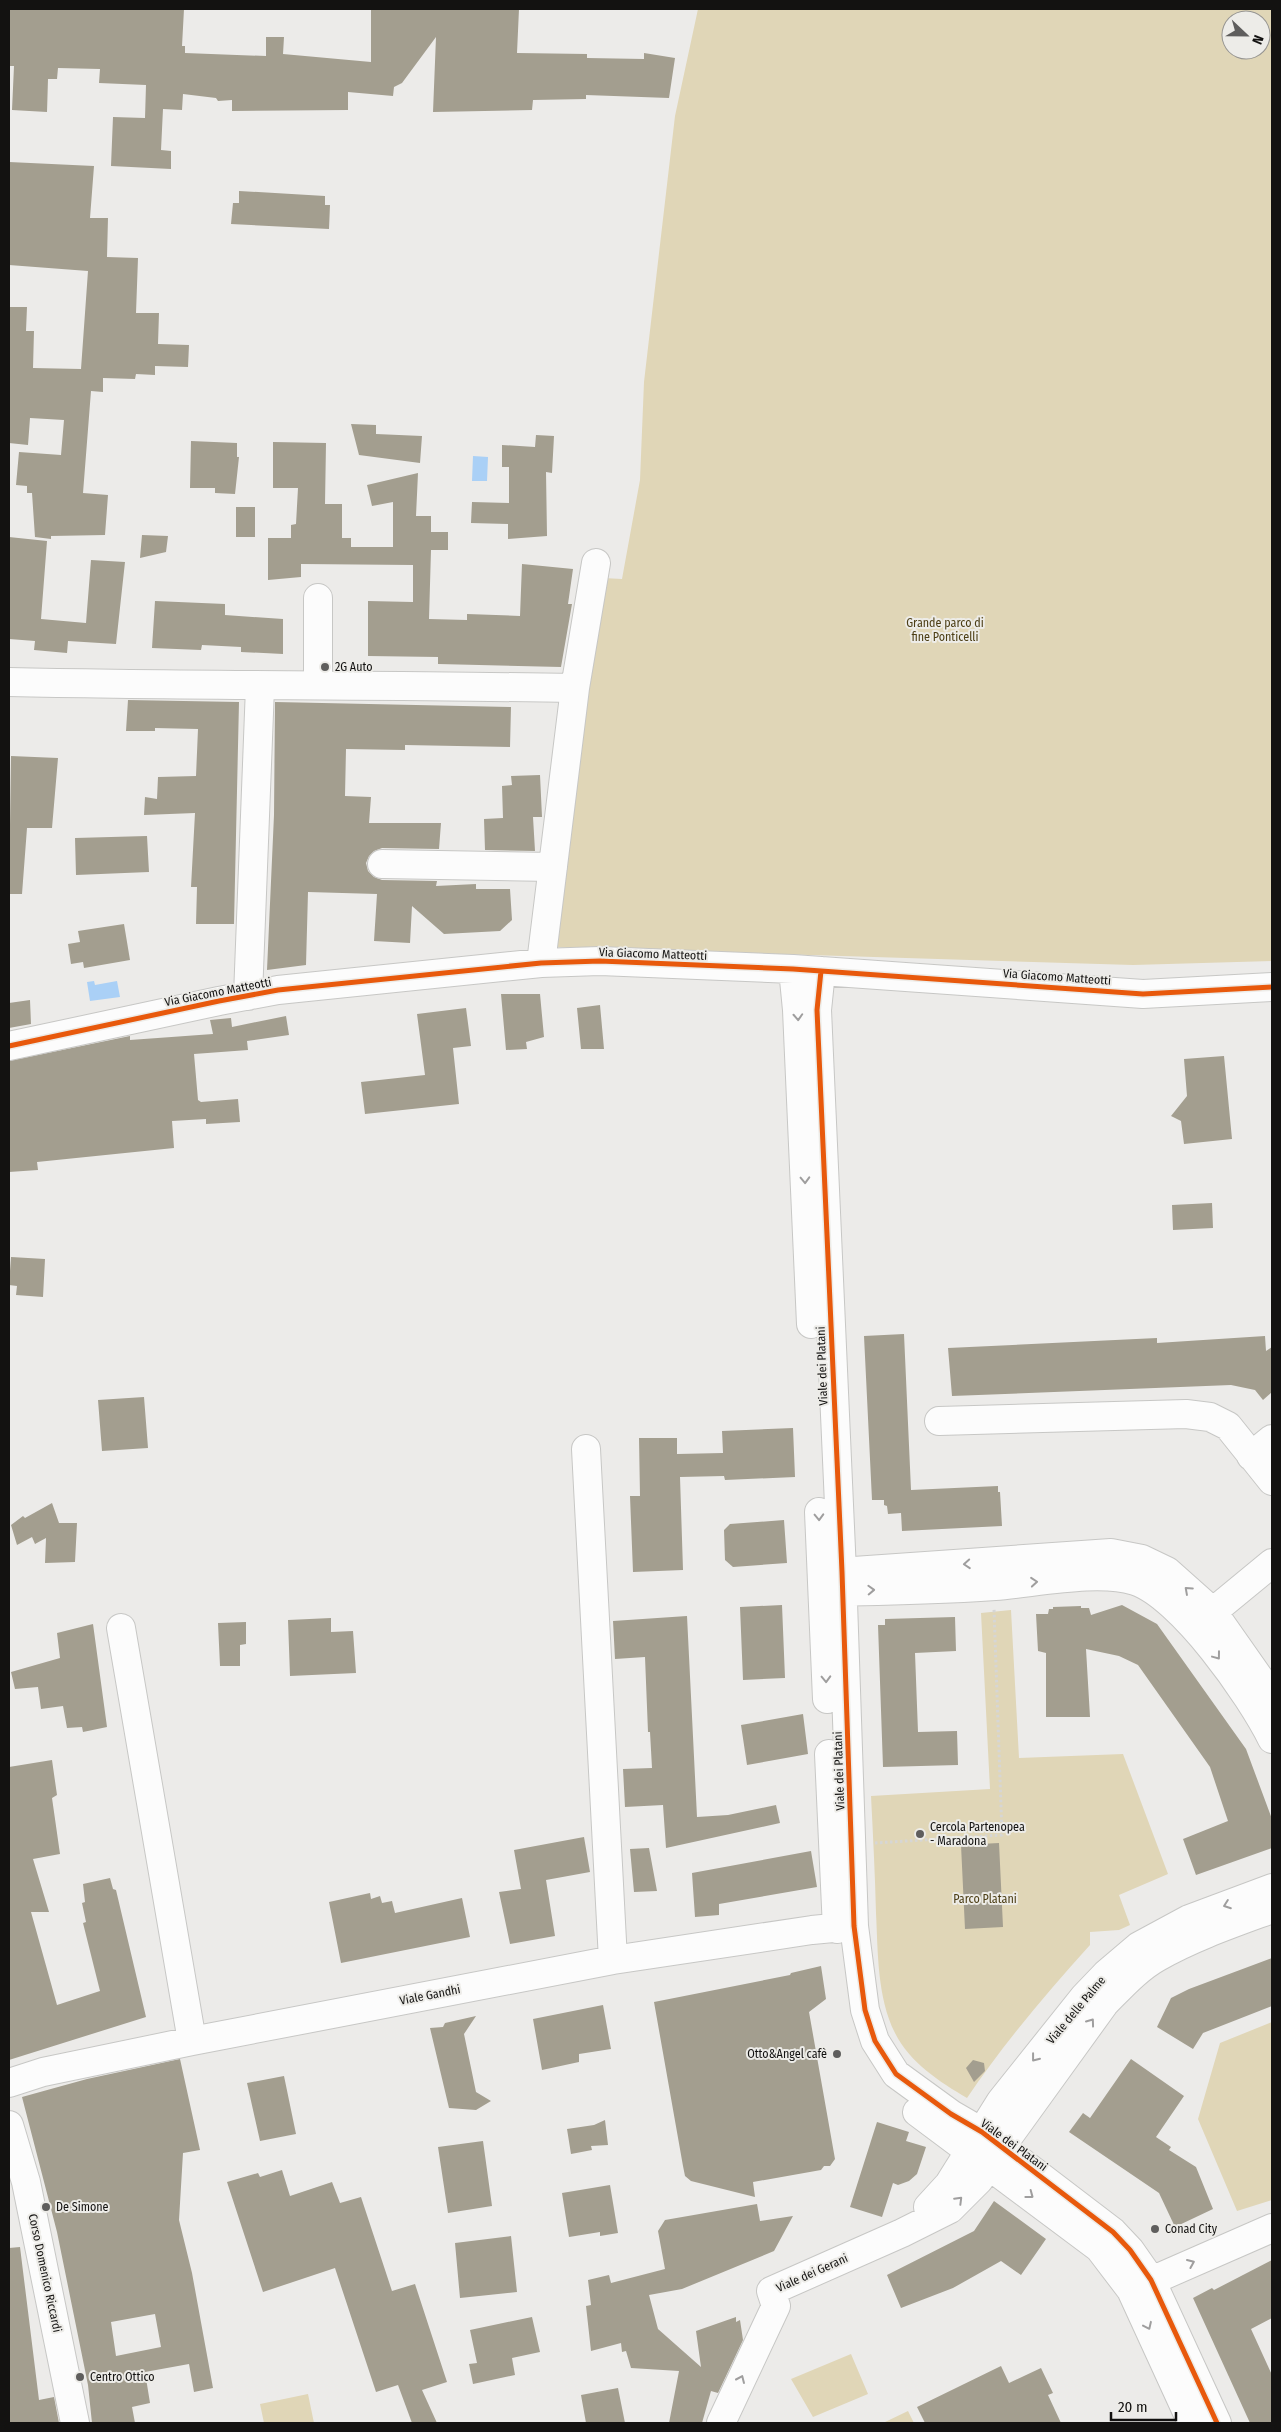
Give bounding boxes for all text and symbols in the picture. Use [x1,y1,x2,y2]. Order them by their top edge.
north arrow [1221,10,1271,60]
text: N [1248,33,1267,47]
park label: Grande parco di fine Ponticelli [906,616,984,644]
place label: 2G Auto [335,660,373,674]
marker: 2G Auto [319,661,331,673]
street label: Via Giacomo Matteotti [599,945,707,963]
street label: Via Giacomo Matteotti [1002,966,1112,988]
street label: Via Giacomo Matteotti [163,975,273,1009]
one-way arrow [792,1014,803,1022]
one-way arrow [799,1176,810,1184]
street label: Viale dei Platani [814,1326,830,1406]
one-way arrow [814,1514,824,1521]
one-way arrow [962,1558,970,1569]
one-way arrow [1030,1577,1038,1588]
one-way arrow [868,1585,876,1596]
one-way arrow [1185,1587,1194,1596]
one-way arrow [1211,1650,1220,1660]
one-way arrow [821,1675,832,1683]
street label: Viale dei Platani [831,1731,847,1811]
place label: Cercola Partenopea - Maradona [930,1820,1025,1848]
marker: Cercola Partenopea - Maradona [914,1828,926,1840]
park label: Parco Platani [953,1892,1017,1906]
one-way arrow [1223,1899,1231,1909]
street label: Viale delle Palme [1044,1973,1108,2047]
street label: Viale Gandhi [398,1982,462,2008]
one-way arrow [1085,2018,1094,2028]
place label: Otto&Angel cafè [747,2047,827,2061]
marker: Otto&Angel cafè [831,2048,843,2060]
one-way arrow [1033,2052,1041,2061]
street label: Viale dei Platani [978,2116,1050,2174]
one-way arrow [1024,2189,1034,2198]
one-way arrow [953,2197,962,2206]
place label: De Simone [56,2200,109,2214]
marker: De Simone [40,2201,52,2213]
street label: Corso Domenico Riccardi [26,2212,64,2334]
place label: Conad City [1165,2222,1218,2236]
marker: Conad City [1149,2223,1161,2235]
street label: Viale dei Gerani [774,2251,850,2295]
one-way arrow [1186,2258,1195,2269]
one-way arrow [1141,2321,1152,2330]
place label: Centro Ottico [90,2370,155,2384]
marker: Centro Ottico [74,2371,86,2383]
one-way arrow [735,2375,745,2384]
scale bar [1111,2390,1176,2422]
text: 20 m [1118,2398,1148,2416]

